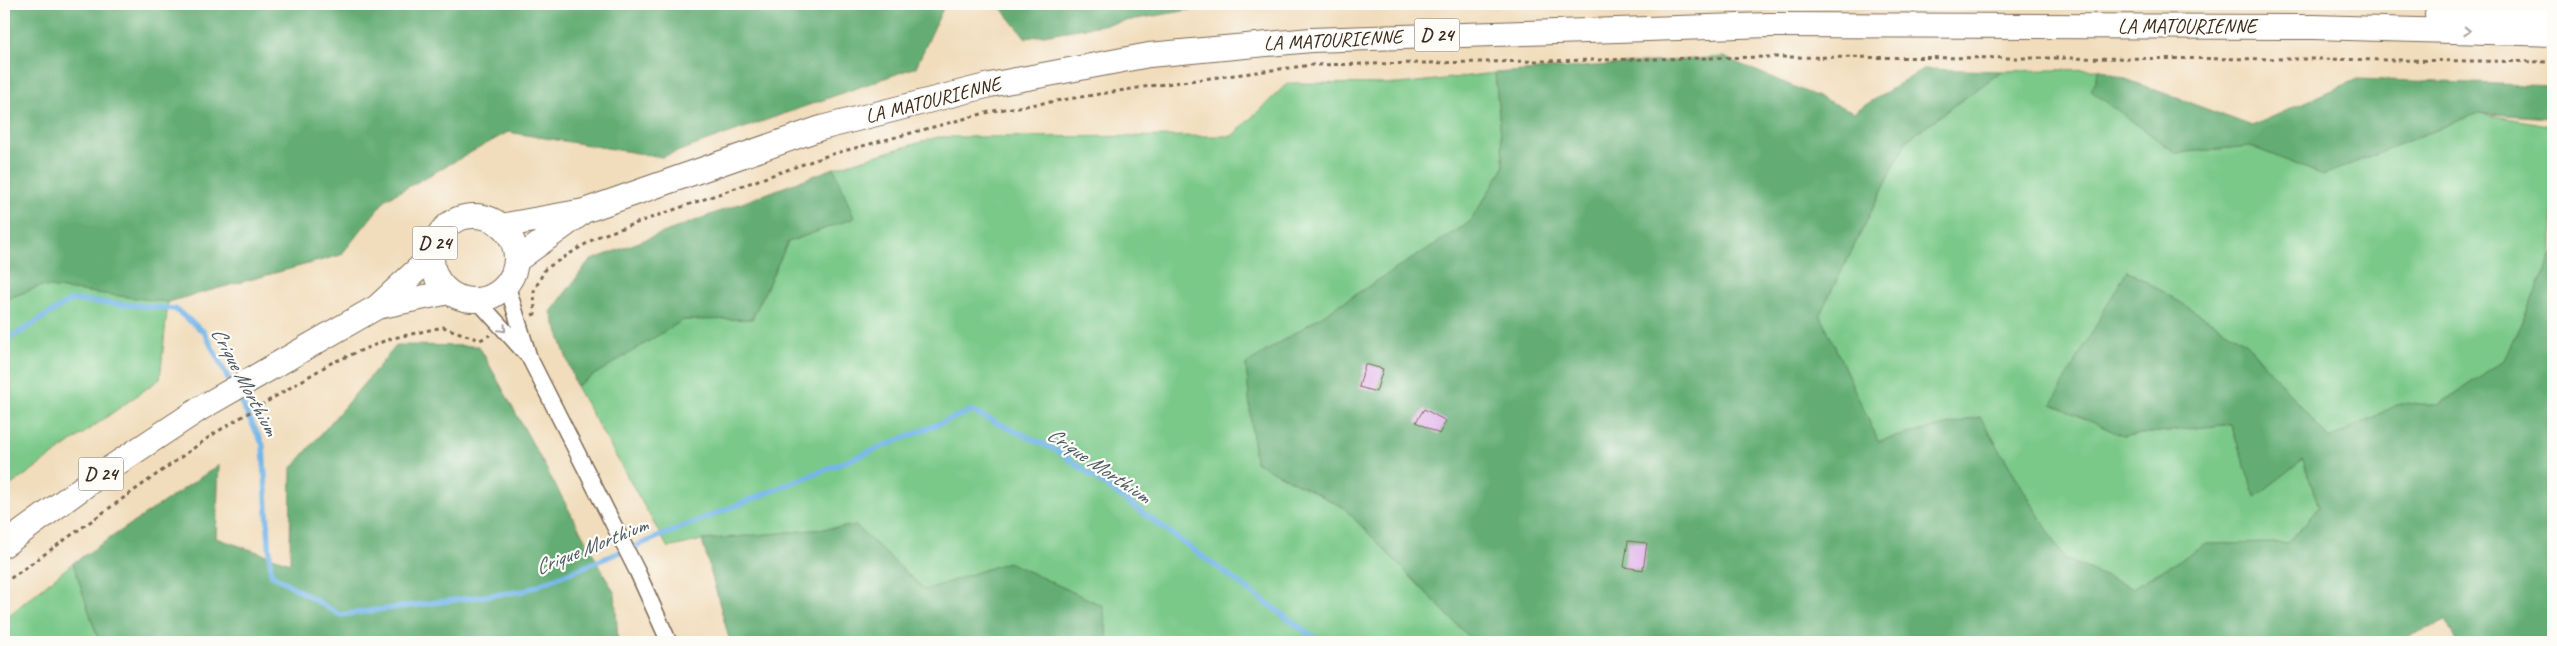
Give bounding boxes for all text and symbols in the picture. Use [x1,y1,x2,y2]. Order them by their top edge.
street label: LA MATOURIENNE [2118,14,2259,39]
road number: D 24 [1414,18,1460,52]
street label: LA MATOURIENNE [1263,24,1405,56]
one-way arrow [2464,26,2471,36]
street label: LA MATOURIENNE [863,71,1006,129]
road number: D 24 [412,227,458,260]
water label: Crique Morthium [206,322,285,442]
one-way arrow [497,323,506,332]
water label: Crique Morthium [1042,421,1158,510]
road number: D 24 [78,458,124,490]
water label: Crique Morthium [531,511,653,580]

